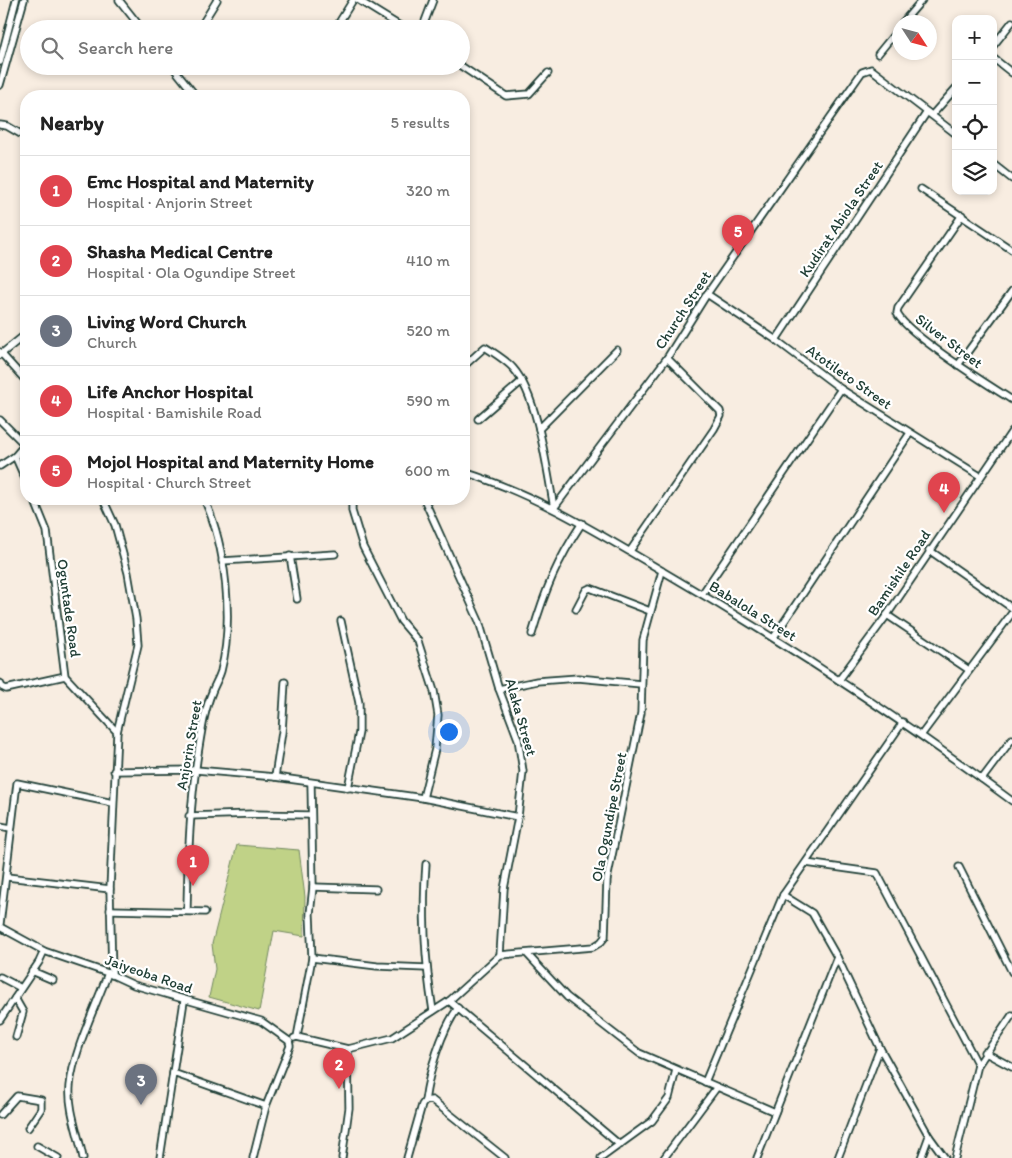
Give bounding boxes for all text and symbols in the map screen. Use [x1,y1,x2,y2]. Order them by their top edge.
north arrow [892,15,937,60]
map controls [952,15,997,195]
button: + [952,15,997,60]
search box [20,20,470,75]
icon: search [38,34,66,62]
text: Search here [78,36,173,59]
button: − [952,60,997,105]
button: locate [952,105,997,150]
text: Nearby [40,110,104,135]
text: 5 results [390,113,450,132]
button: layers [952,150,997,195]
street label: Kudirat Abiola Street [795,157,887,281]
text: Emc Hospital and Maternity [87,170,314,193]
text: 1 [52,181,60,200]
text: 320 m [406,181,450,200]
text: Hospital · Anjorin Street [87,193,252,212]
pin: 5 [722,215,754,256]
text: Shasha Medical Centre [87,240,273,263]
text: 2 [52,251,60,270]
text: 410 m [406,251,450,270]
text: Hospital · Ola Ogundipe Street [87,263,295,282]
street label: Church Street [651,267,715,353]
text: Living Word Church [87,310,246,333]
street label: Silver Street [912,310,987,372]
text: 3 [52,321,60,340]
text: 520 m [406,321,450,340]
text: Church [87,333,137,352]
street label: Atotileto Street [803,341,896,413]
text: Life Anchor Hospital [87,380,253,403]
text: 4 [51,391,61,410]
text: 590 m [406,391,450,410]
text: Hospital · Bamishile Road [87,403,262,422]
text: Mojol Hospital and Maternity Home [87,450,374,473]
text: 5 [52,461,60,480]
text: 600 m [405,461,450,480]
pin: 4 [928,472,960,513]
text: Hospital · Church Street [87,473,251,492]
street label: Bamishile Road [864,527,934,619]
street label: Oguntade Road [53,558,85,658]
street label: Babalola Street [706,577,800,645]
street label: Alaka Street [501,676,541,758]
street label: Anjorin Street [172,698,206,791]
your location [436,719,462,745]
street label: Ola Ogundipe Street [588,750,630,883]
pin: 1 [177,845,209,886]
street label: Jaiyeoba Road [103,951,195,997]
pin: 2 [323,1048,355,1089]
pin: 3 [125,1064,157,1105]

